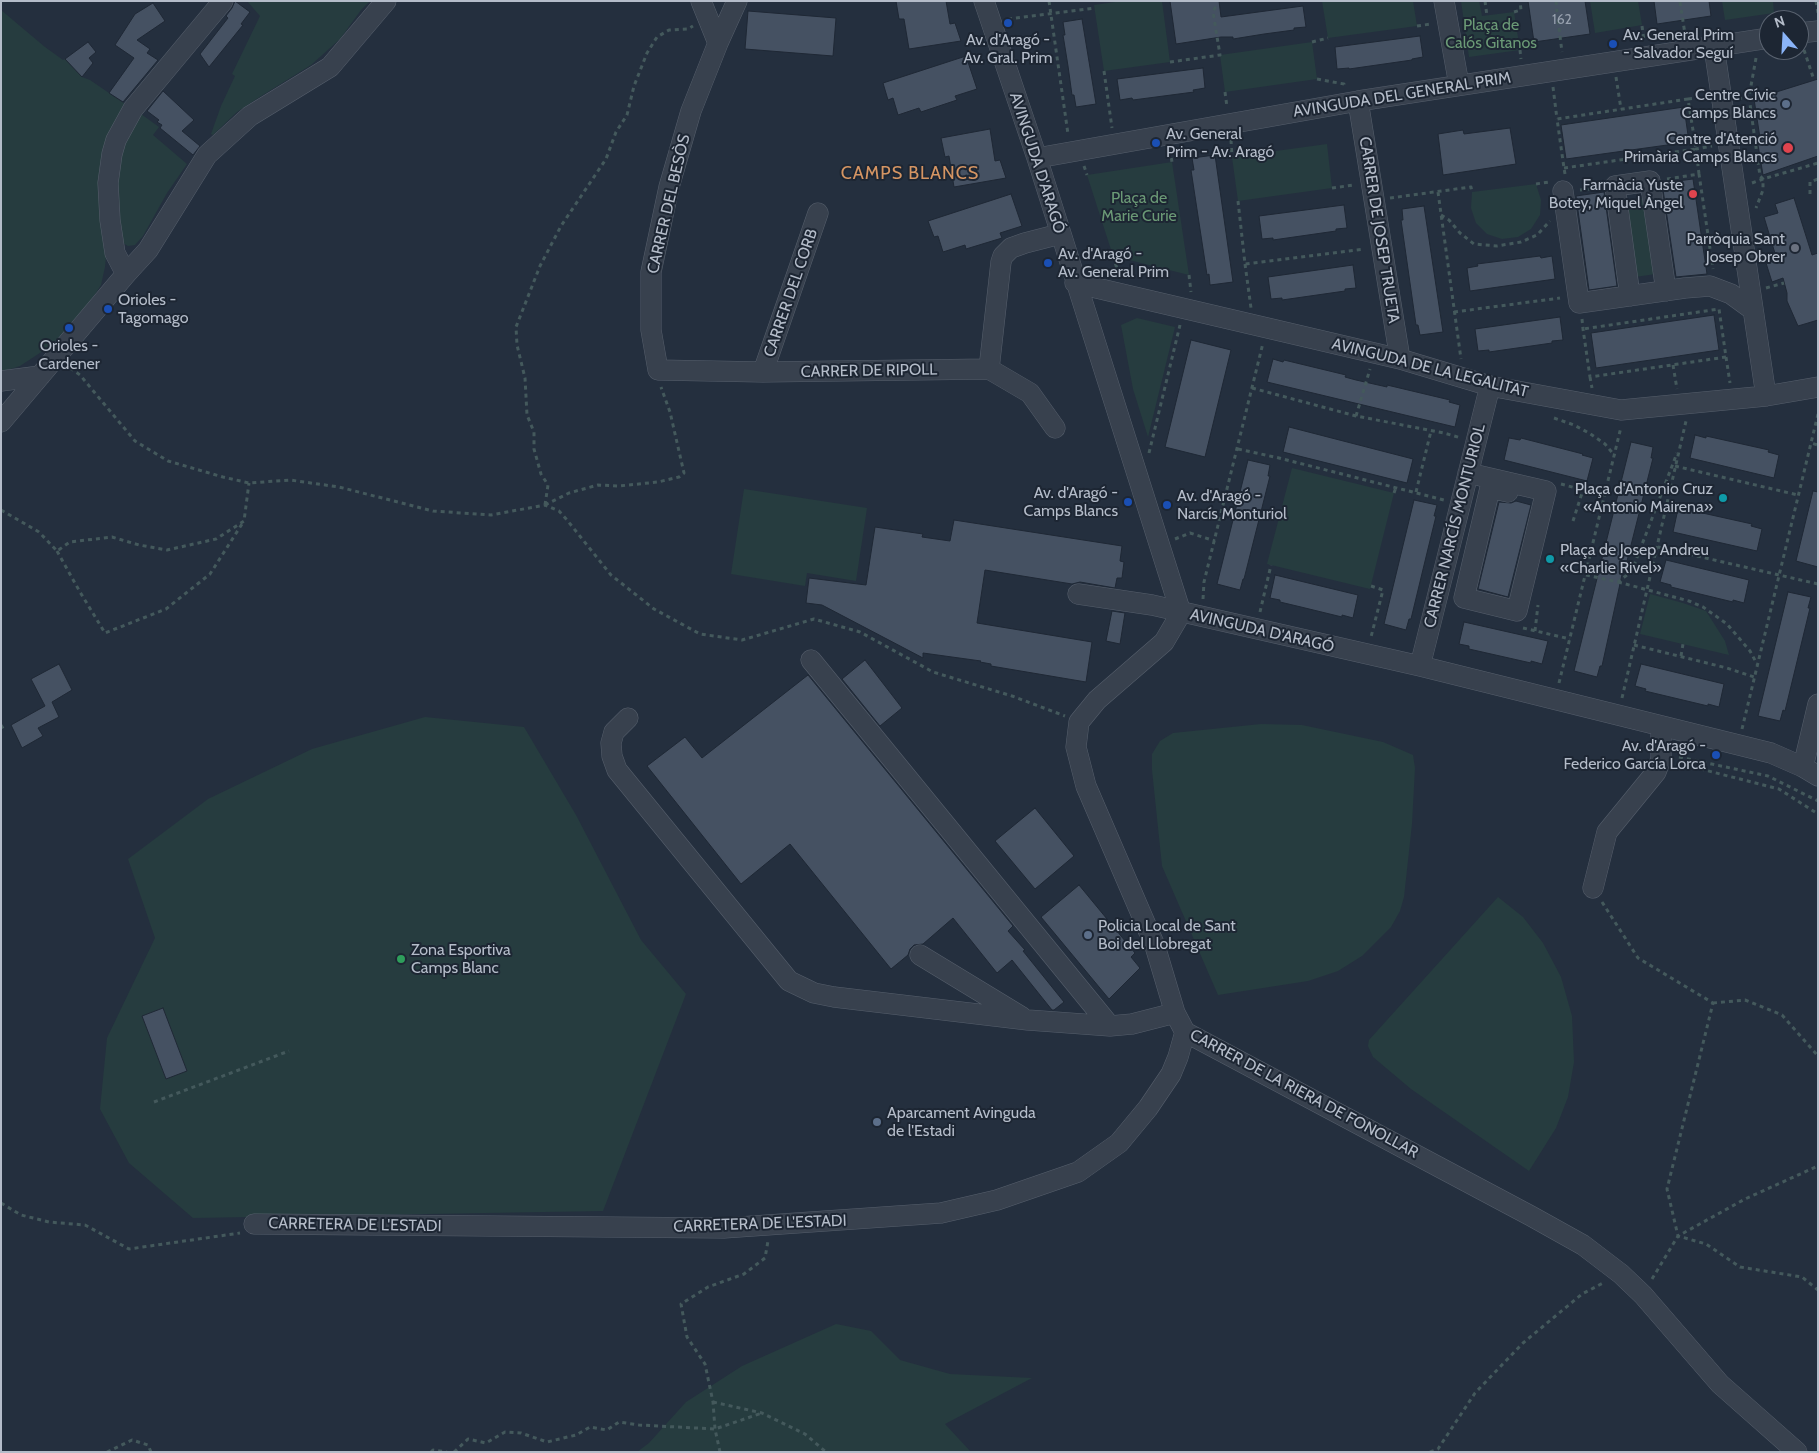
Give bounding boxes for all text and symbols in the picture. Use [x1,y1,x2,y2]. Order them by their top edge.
north arrow [1759,10,1809,60]
house number: 162 [1552,12,1572,28]
text: N [1772,12,1787,32]
park label: Plaça de Calós Gitanos [1445,15,1537,53]
marker: Av. d'Aragó - Av. Gral. Prim [1002,17,1014,29]
place label: Av. General Prim - Salvador Seguí [1623,25,1734,63]
place label: Av. d'Aragó - Av. Gral. Prim [963,30,1053,68]
marker: Av. General Prim - Salvador Seguí [1607,38,1619,50]
street label: AVINGUDA DEL GENERAL PRIM [1292,68,1512,122]
place label: Centre Cívic Camps Blancs [1682,85,1776,123]
street label: AVINGUDA D'ARAGÓ [1005,90,1069,236]
marker: Centre Cívic Camps Blancs [1780,98,1792,110]
place label: Av. General Prim - Av. Aragó [1166,124,1274,162]
place label: Centre d'Atenció Primària Camps Blancs [1624,129,1777,167]
street label: CARRER DEL BESÒS [644,132,694,276]
street label: CARRER DE JOSEP TRUETA [1355,135,1403,325]
marker: Av. General Prim - Av. Aragó [1150,137,1162,149]
marker: Centre d'Atenció Primària Camps Blancs [1781,141,1795,155]
district label: CAMPS BLANCS [839,163,981,185]
place label: Farmàcia Yuste Botey, Miquel Àngel [1549,175,1683,213]
park label: Plaça de Marie Curie [1101,188,1177,226]
marker: Farmàcia Yuste Botey, Miquel Àngel [1687,188,1699,200]
street label: CARRER DEL CORB [760,226,822,360]
place label: Parròquia Sant Josep Obrer [1686,229,1785,267]
marker: Parròquia Sant Josep Obrer [1789,242,1801,254]
place label: Av. d'Aragó - Av. General Prim [1058,244,1169,282]
marker: Av. d'Aragó - Av. General Prim [1042,257,1054,269]
place label: Orioles - Tagomago [118,290,188,328]
marker: Orioles - Tagomago [102,303,114,315]
marker: Orioles - Cardener [63,322,75,334]
street label: AVINGUDA DE LA LEGALITAT [1330,334,1530,402]
place label: Orioles - Cardener [38,336,100,374]
street label: CARRER DE RIPOLL [801,360,937,382]
street label: CARRER NARCÍS MONTURIOL [1420,422,1490,630]
place label: Plaça d'Antonio Cruz «Antonio Mairena» [1575,479,1713,517]
place label: Av. d'Aragó - Camps Blancs [1024,483,1118,521]
place label: Av. d'Aragó - Narcís Monturiol [1177,486,1287,524]
marker: Plaça d'Antonio Cruz «Antonio Mairena» [1717,492,1729,504]
marker: Av. d'Aragó - Camps Blancs [1122,496,1134,508]
marker: Av. d'Aragó - Narcís Monturiol [1161,499,1173,511]
place label: Plaça de Josep Andreu «Charlie Rivel» [1560,540,1709,578]
marker: Plaça de Josep Andreu «Charlie Rivel» [1544,553,1556,565]
street label: AVINGUDA D'ARAGÓ [1188,605,1336,657]
place label: Av. d'Aragó - Federico García Lorca [1563,736,1706,774]
marker: Av. d'Aragó - Federico García Lorca [1710,749,1722,761]
place label: Policia Local de Sant Boi del Llobregat [1098,916,1236,954]
marker: Policia Local de Sant Boi del Llobregat [1082,929,1094,941]
place label: Zona Esportiva Camps Blanc [411,940,511,978]
marker: Zona Esportiva Camps Blanc [395,953,407,965]
street label: CARRER DE LA RIERA DE FONOLLAR [1186,1025,1422,1163]
place label: Aparcament Avinguda de l'Estadi [887,1103,1036,1141]
marker: Aparcament Avinguda de l'Estadi [871,1116,883,1128]
street label: CARRETERA DE L'ESTADI [673,1211,847,1237]
street label: CARRETERA DE L'ESTADI [268,1214,442,1236]

